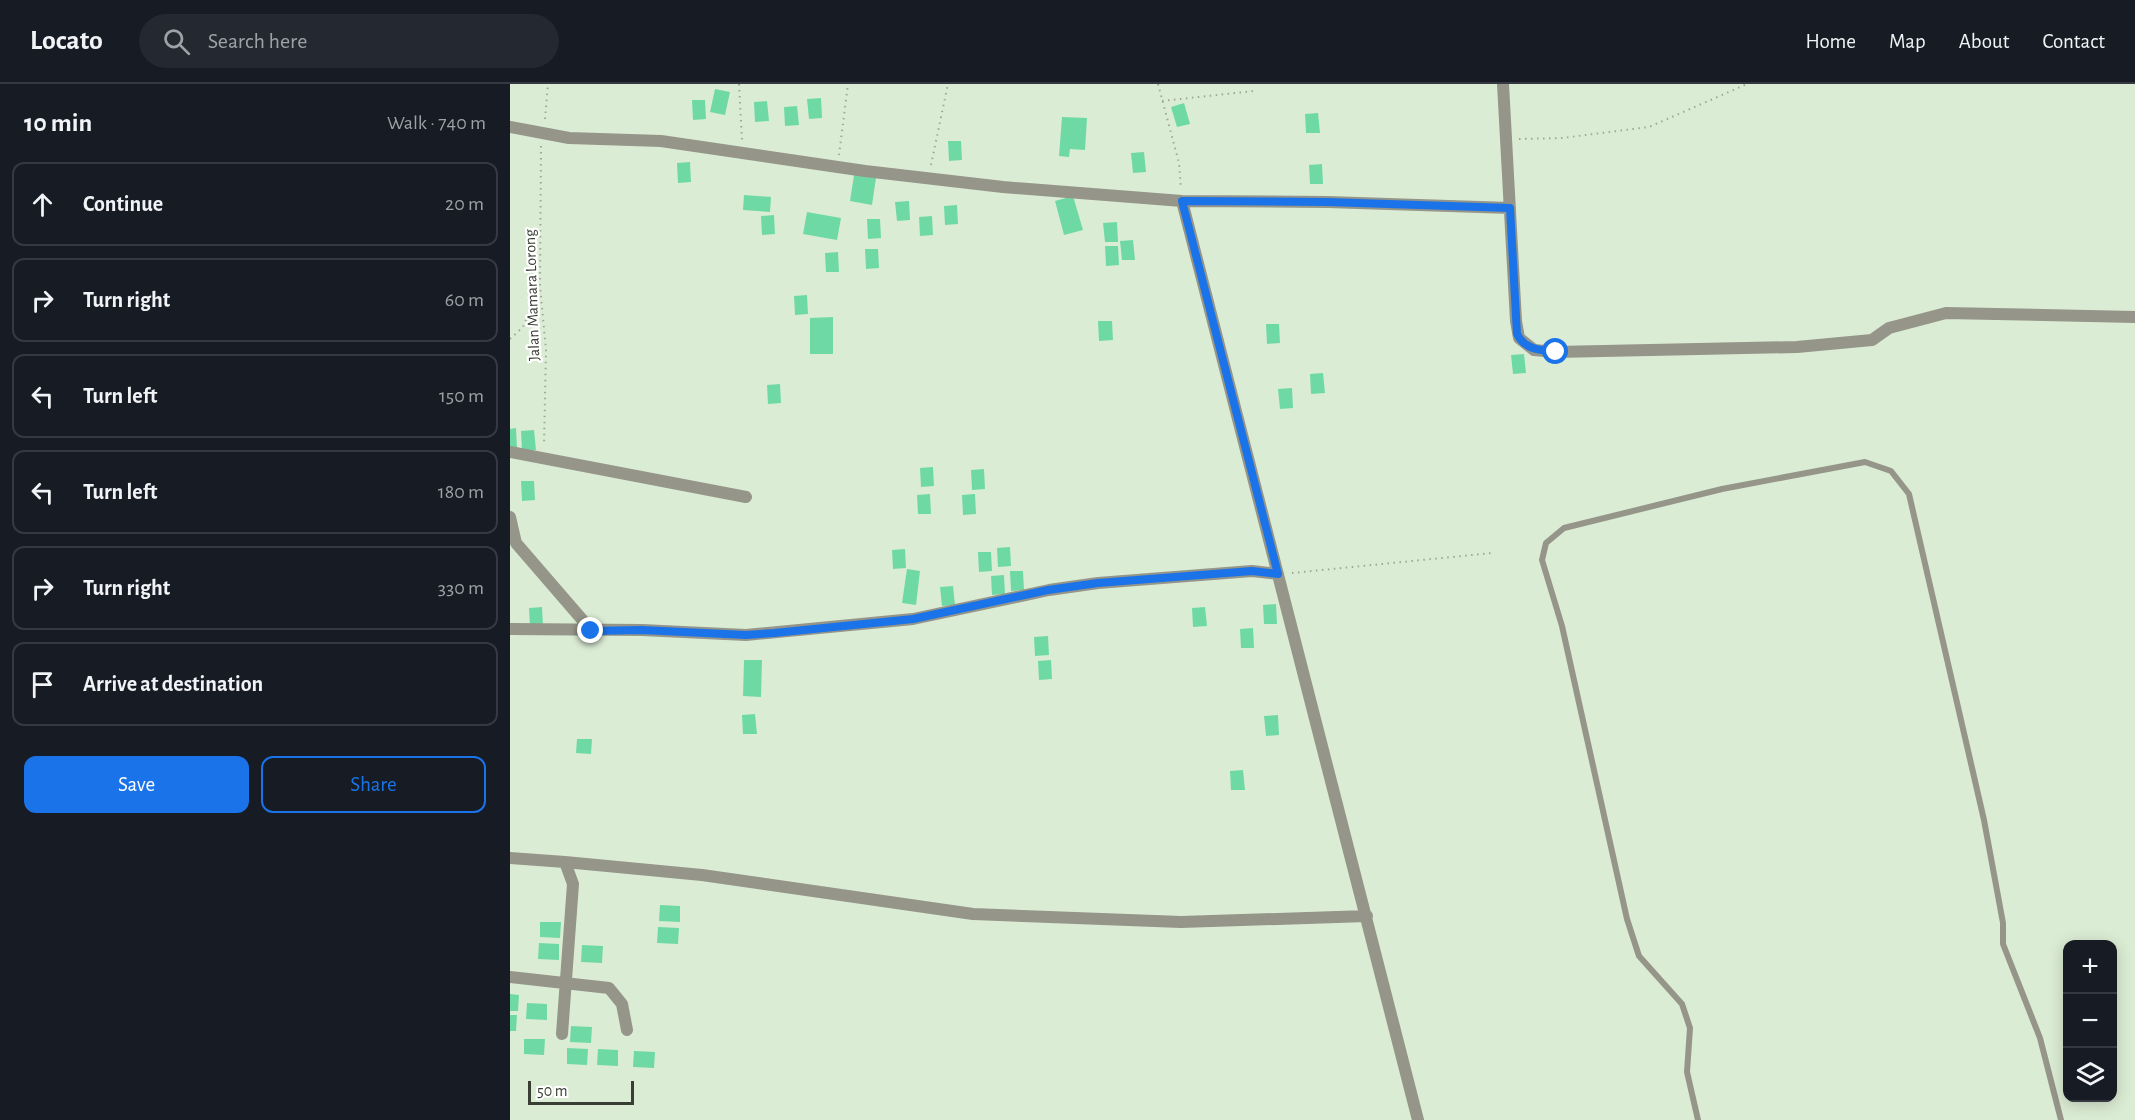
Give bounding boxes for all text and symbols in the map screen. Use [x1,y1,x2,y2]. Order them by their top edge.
search box [139,14,559,68]
icon: search [160,25,193,58]
text: Locato [30,27,103,55]
text: Search here [208,30,307,52]
text: Home [1805,31,1856,52]
text: Map [1889,31,1926,52]
text: About [1959,31,2009,52]
text: Contact [2042,31,2105,52]
text: 10 min [24,110,92,136]
text: Walk · 740 m [387,113,486,133]
icon: ahead [26,188,59,221]
text: Continue [83,193,163,215]
text: 20 m [445,194,484,214]
street label: Jalan Mamara Lorong [522,229,542,361]
icon: right [26,284,59,317]
text: Turn right [83,289,170,311]
text: 60 m [445,290,484,310]
route start [1542,338,1568,364]
icon: left [26,380,59,413]
text: Turn left [83,385,157,407]
text: 150 m [439,386,484,406]
icon: left [26,476,59,509]
text: Turn left [83,481,157,503]
text: 180 m [438,482,484,502]
icon: right [26,572,59,605]
text: Turn right [83,577,170,599]
text: 330 m [438,578,484,598]
route end [577,617,603,643]
icon: arrive [26,668,59,701]
text: Arrive at destination [83,673,263,695]
button: Save [24,756,249,813]
button: Share [261,756,486,813]
map controls [2063,940,2117,1102]
button: + [2063,940,2117,994]
button: − [2063,994,2117,1048]
button: layers [2063,1048,2117,1102]
scale bar [528,1078,634,1106]
text: 50 m [537,1083,568,1099]

